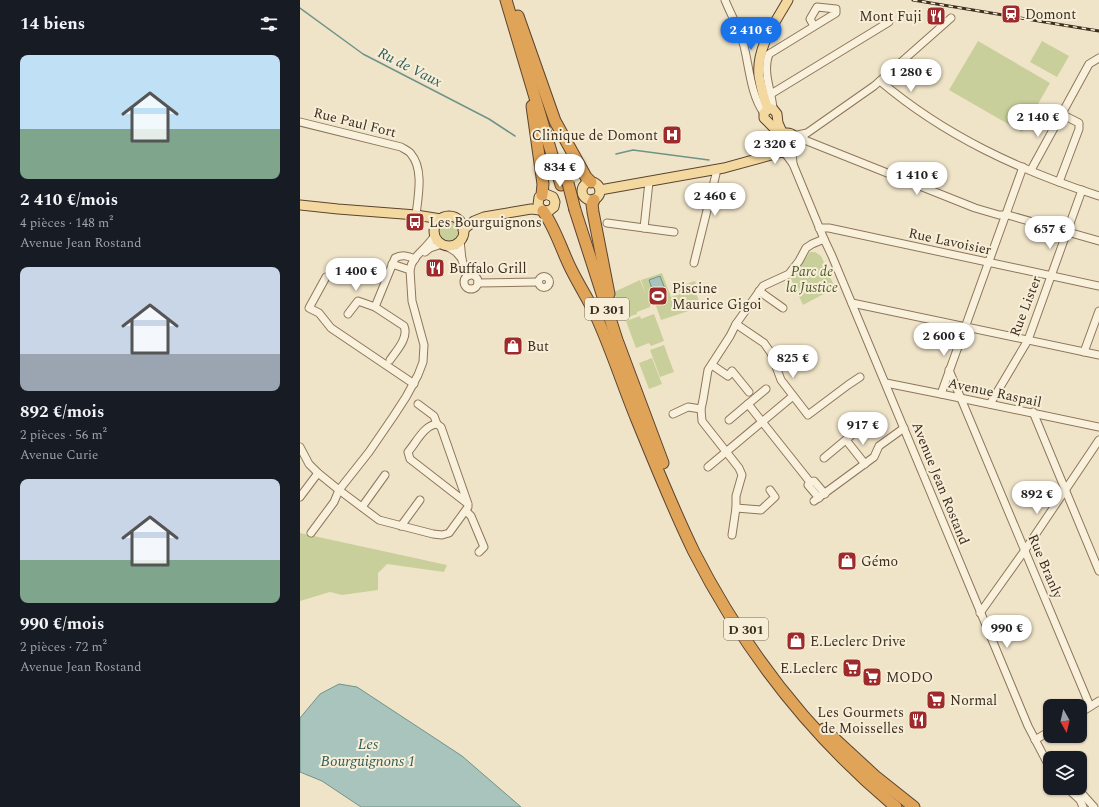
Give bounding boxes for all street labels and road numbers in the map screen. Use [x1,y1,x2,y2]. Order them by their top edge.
street label: Rue Paul Fort [311,102,399,143]
street label: Rue Lavoisier [906,222,994,261]
street label: Rue Lister [1004,272,1047,340]
road number: D 301 [585,298,629,320]
street label: Avenue Raspail [946,372,1044,413]
street label: Avenue Jean Rostand [906,419,975,548]
street label: Rue Branly [1023,531,1069,603]
road number: D 301 [724,618,768,640]

